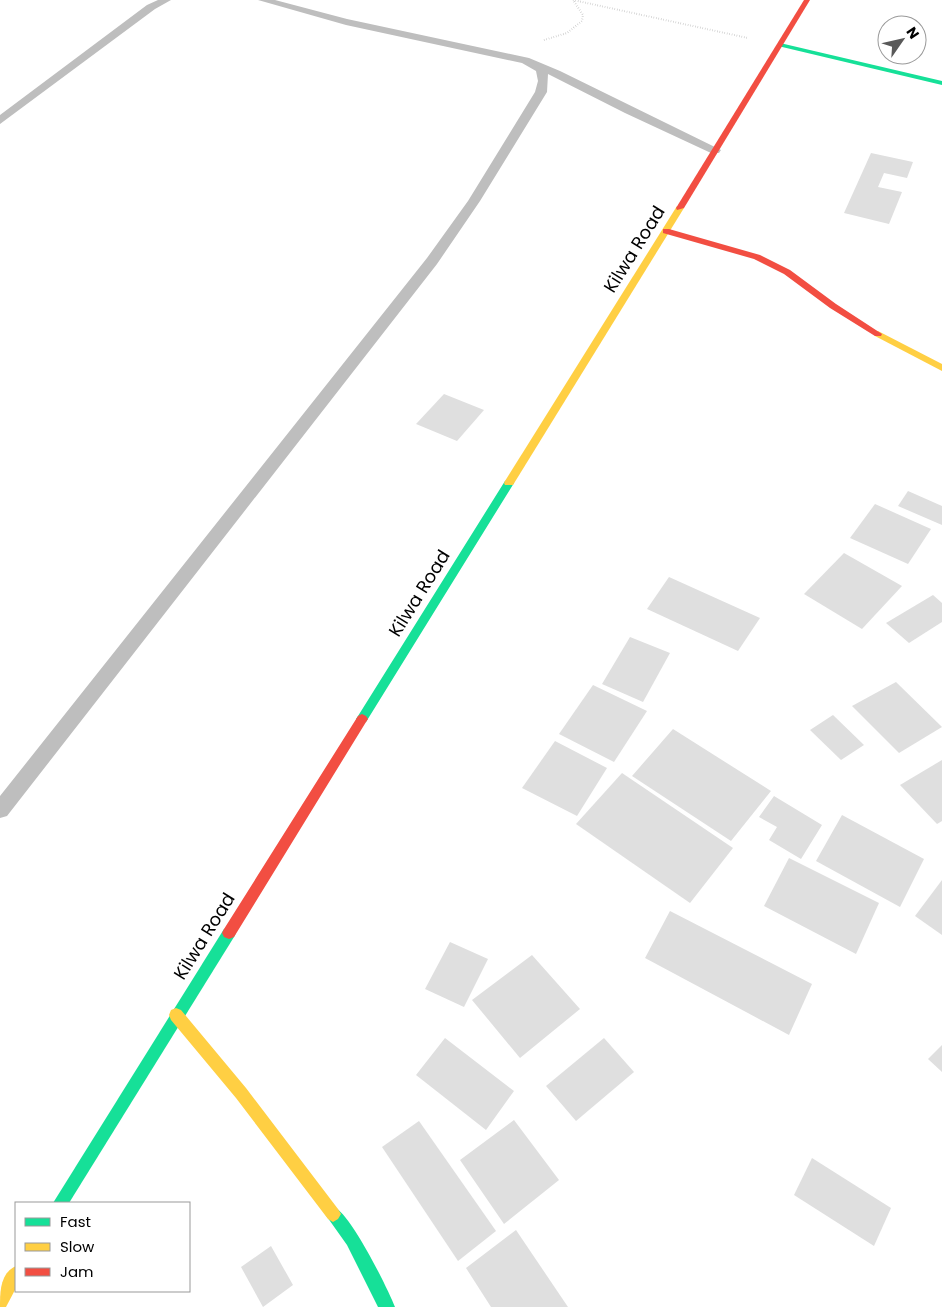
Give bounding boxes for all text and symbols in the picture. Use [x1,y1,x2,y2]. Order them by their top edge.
north arrow [877,15,927,65]
text: N [902,23,924,43]
street label: Kilwa Road [597,201,671,297]
street label: Kilwa Road [382,545,456,641]
street label: Kilwa Road [167,888,241,984]
legend [15,1202,190,1292]
text: Fast [60,1211,91,1232]
text: Slow [60,1236,95,1257]
text: Jam [60,1261,94,1282]

